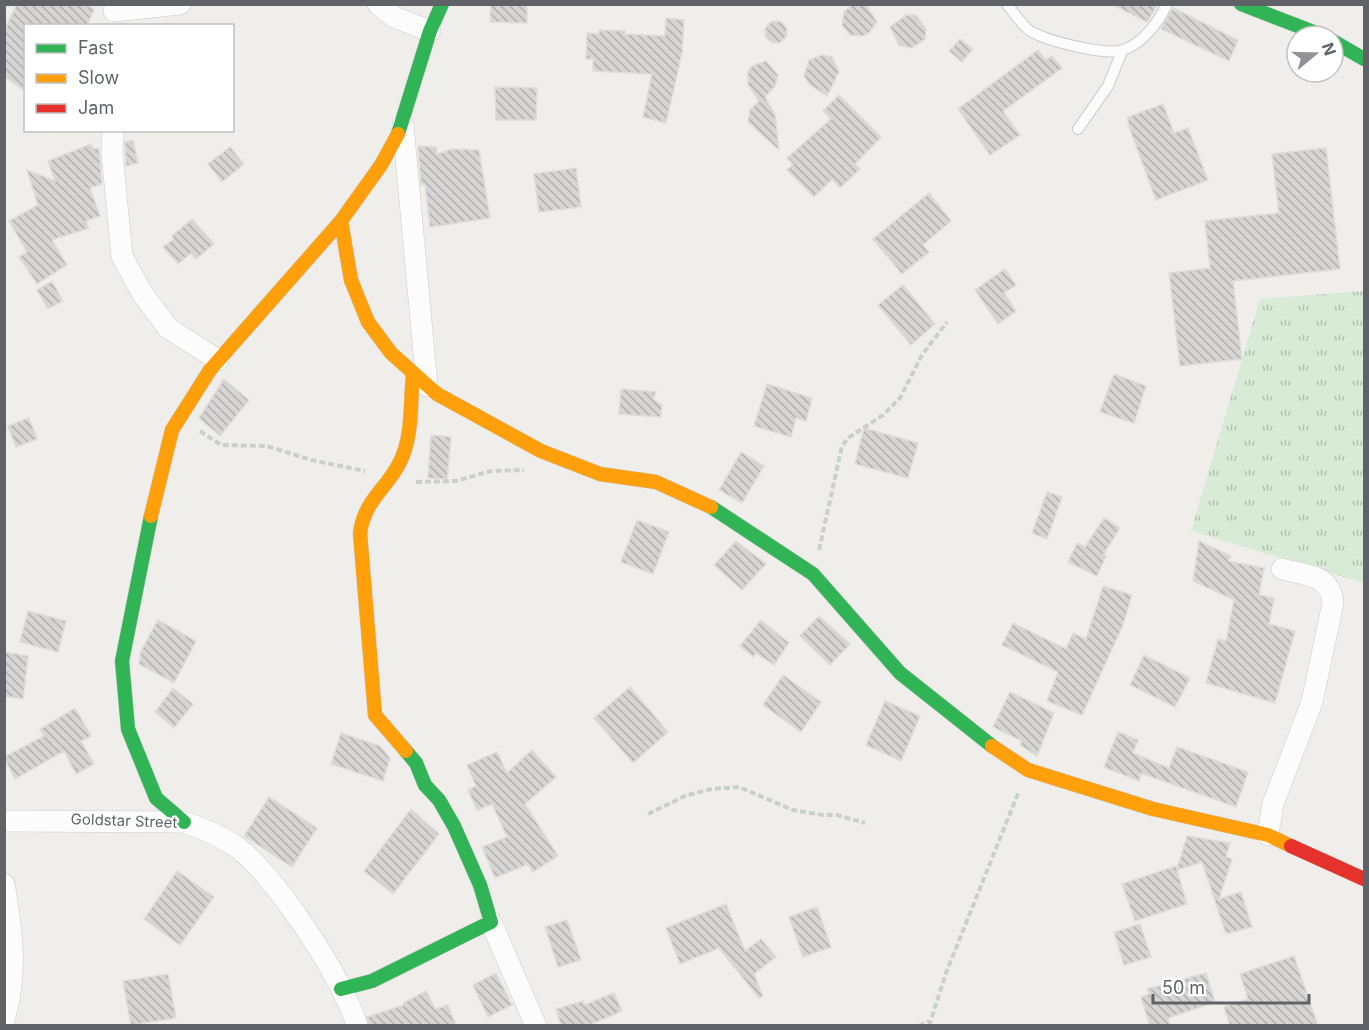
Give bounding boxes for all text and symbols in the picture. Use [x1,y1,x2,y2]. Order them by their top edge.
legend [24,24,234,132]
north arrow [1285,24,1345,84]
text: Fast [78,37,114,58]
text: N [1318,40,1341,58]
text: Slow [78,67,119,88]
text: Jam [78,97,114,118]
street label: Goldstar Street [70,809,178,832]
scale bar [1153,967,1309,1005]
text: 50 m [1162,977,1205,998]

